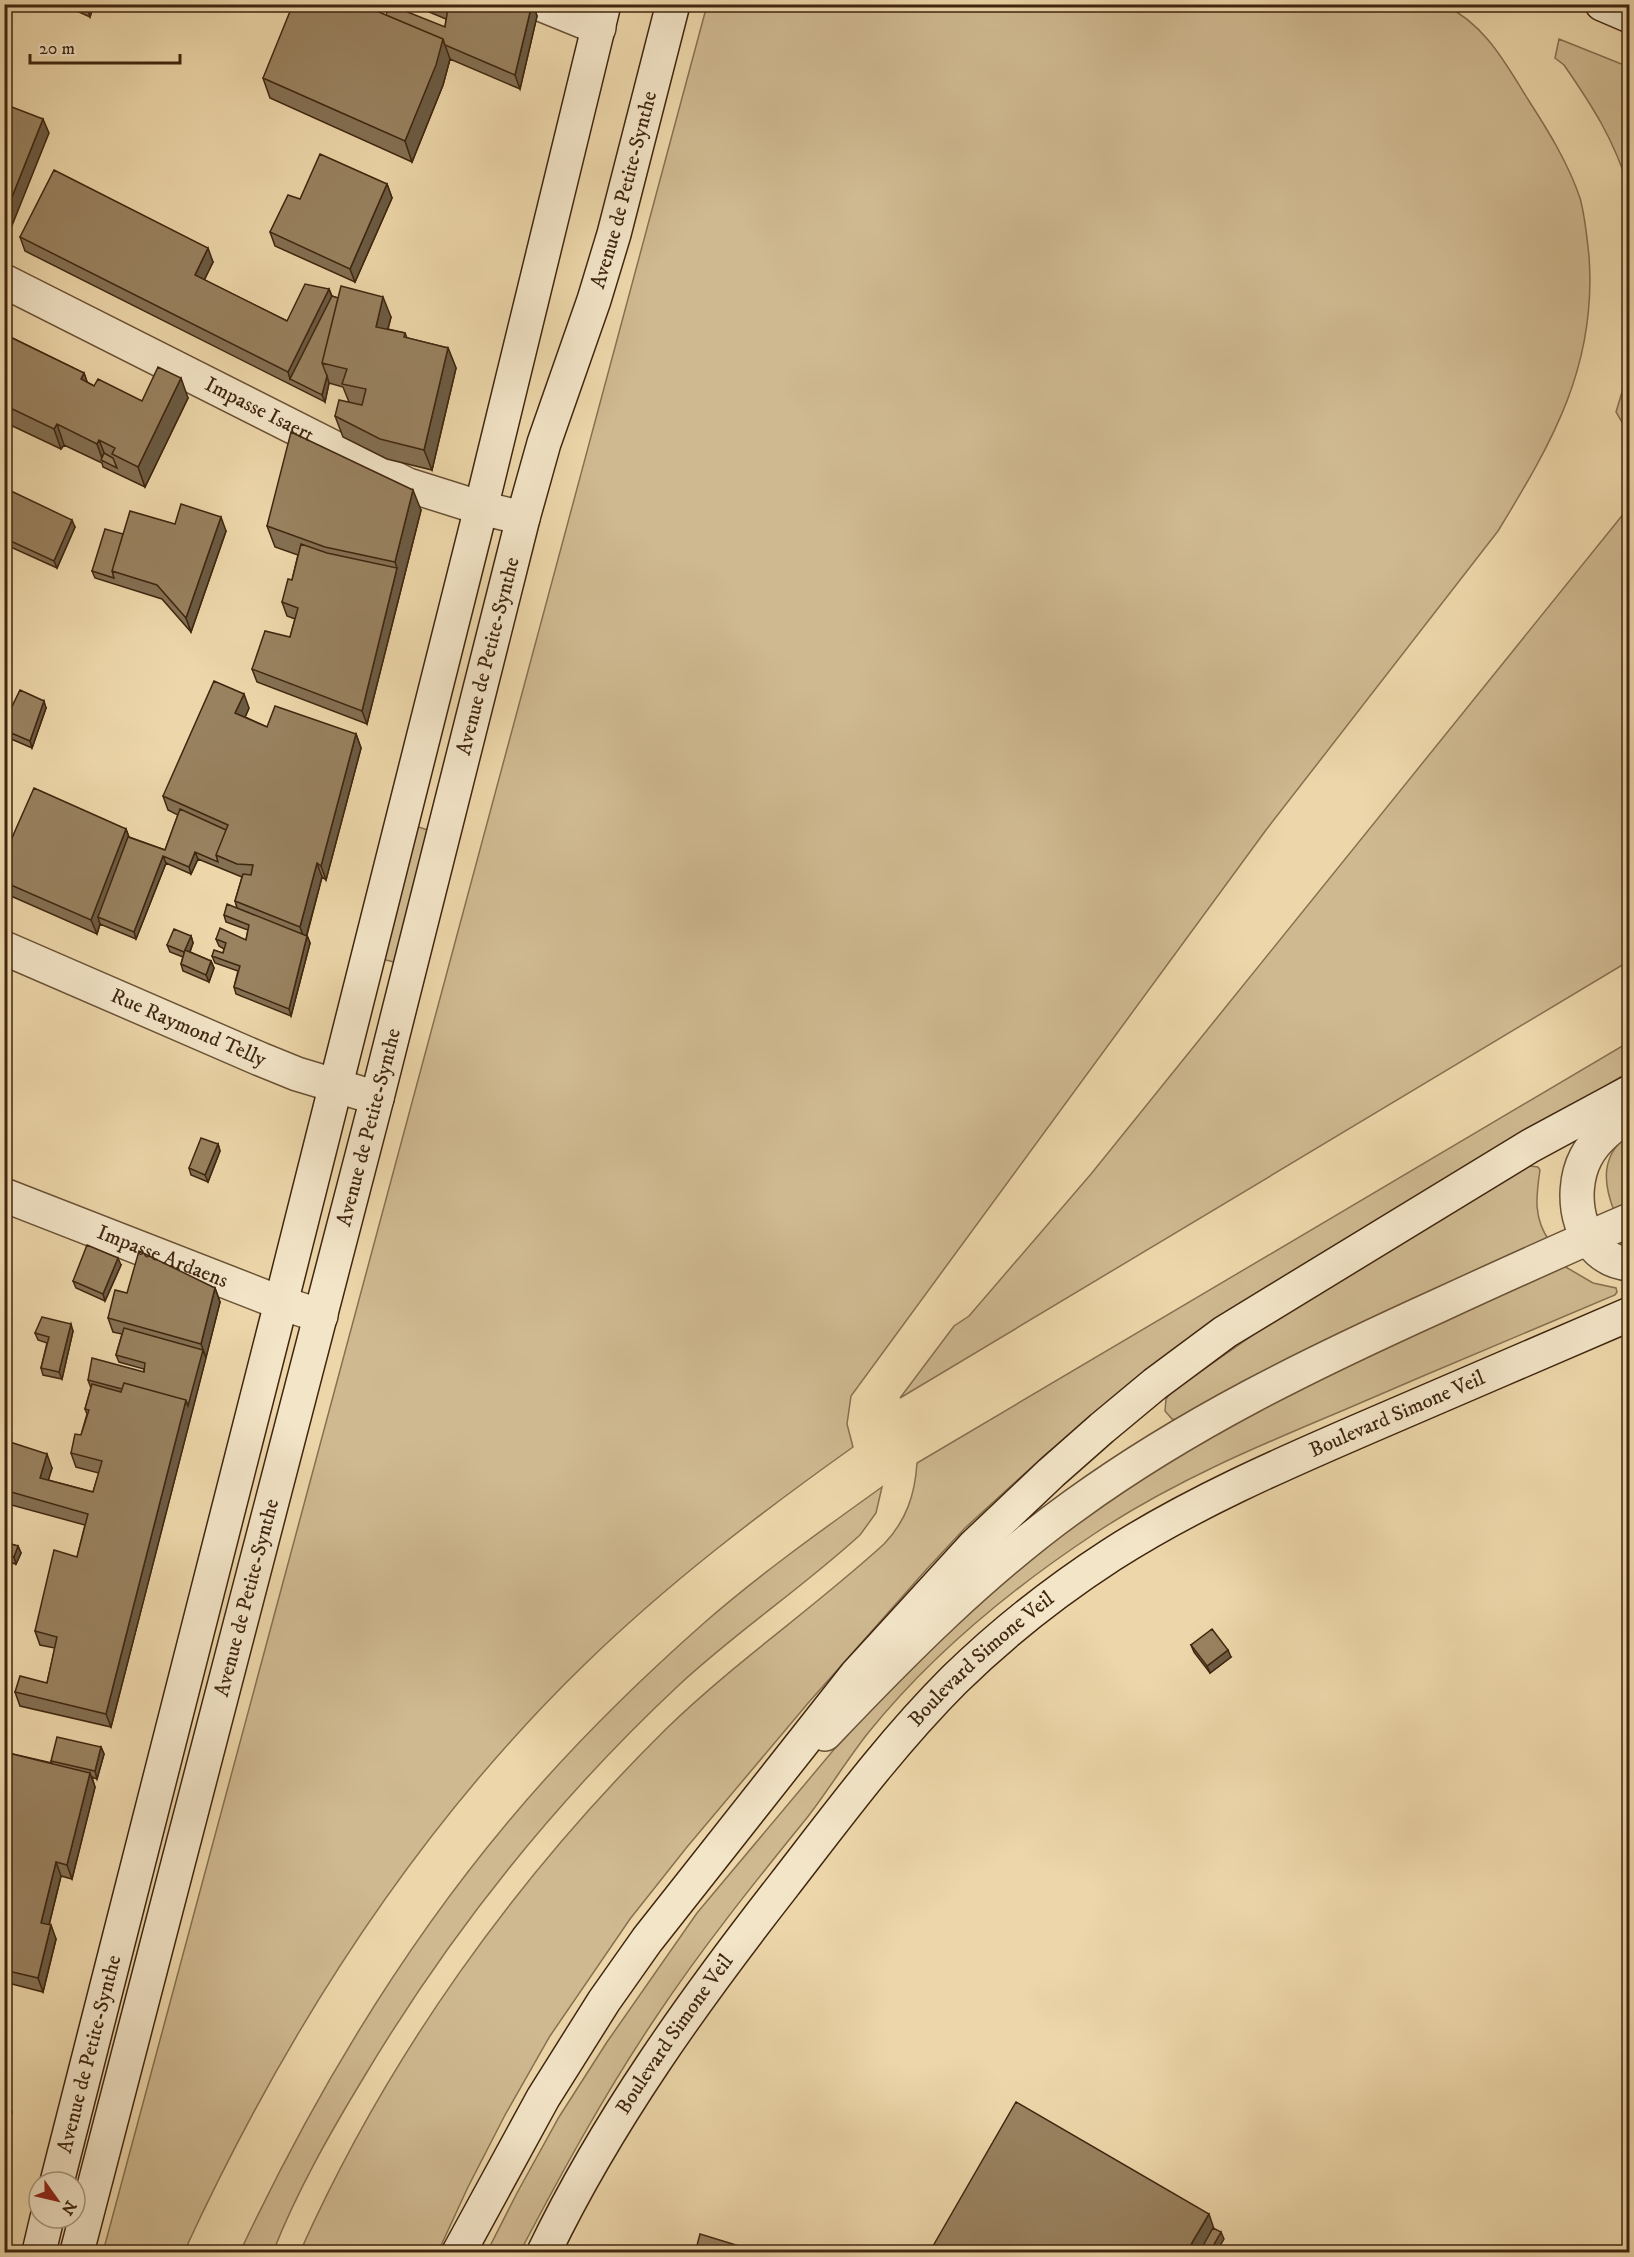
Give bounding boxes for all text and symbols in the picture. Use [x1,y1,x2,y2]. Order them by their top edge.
scale bar [30,27,180,65]
text: 20 m [39,38,75,60]
street label: Avenue de Petite-Synthe [585,88,663,292]
street label: Impasse Isaert [200,371,319,448]
street label: Avenue de Petite-Synthe [451,554,526,758]
street label: Rue Raymond Telly [107,983,271,1073]
street label: Avenue de Petite-Synthe [331,1025,407,1229]
street label: Impasse Ardaens [93,1220,232,1294]
street label: Boulevard Simone Veil [1305,1365,1490,1464]
street label: Avenue de Petite-Synthe [209,1496,285,1699]
street label: Boulevard Simone Veil [903,1586,1060,1733]
street label: Boulevard Simone Veil [610,1949,739,2119]
street label: Avenue de Petite-Synthe [52,1952,127,2156]
north arrow [27,2170,87,2230]
text: N [57,2197,81,2219]

